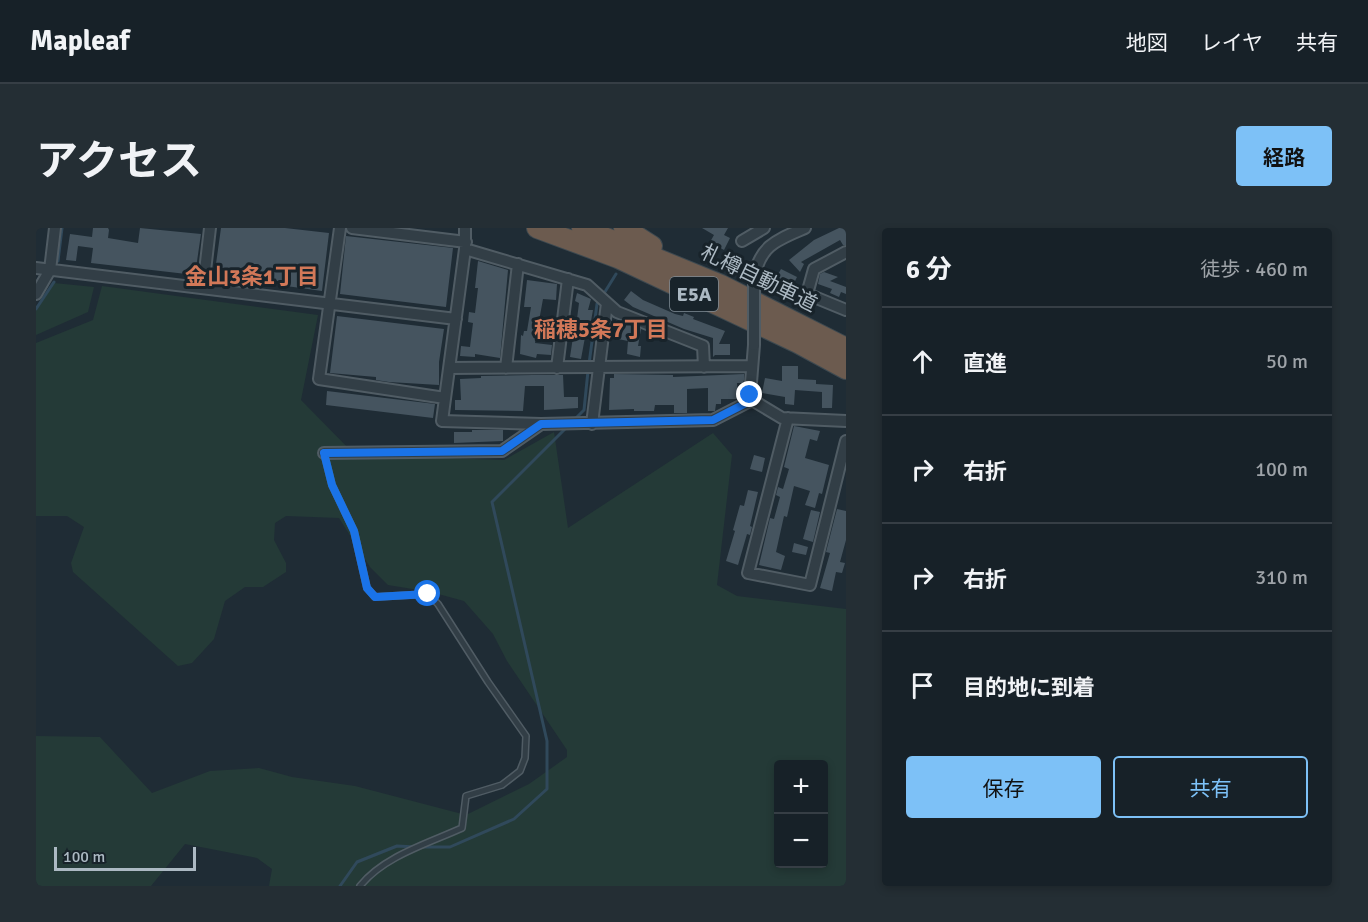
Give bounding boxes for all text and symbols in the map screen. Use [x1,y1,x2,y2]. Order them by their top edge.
text: Mapleaf [30,24,130,58]
text: 地図 [1126,30,1168,56]
text: レイヤ [1201,30,1263,56]
text: 共有 [1296,30,1338,56]
button: 経路 [1236,126,1332,186]
text: アクセス [36,136,202,187]
street label: 札樽自動車道 [697,239,821,317]
text: 6 分 [906,254,952,286]
text: 徒歩 · 460 m [1200,257,1308,282]
district label: 金山3条1丁目 [185,263,319,290]
road number: E5A [670,277,718,311]
district label: 稲穂5条7丁目 [534,316,668,343]
icon: ahead [906,345,939,378]
text: 50 m [1266,349,1308,374]
text: 直進 [963,350,1007,377]
route end [736,381,762,407]
icon: right [906,453,939,486]
text: 100 m [1255,457,1308,482]
text: 右折 [963,458,1007,485]
icon: right [906,561,939,594]
text: 310 m [1255,565,1308,590]
text: 右折 [963,566,1007,593]
route start [414,580,440,606]
icon: arrive [906,669,939,702]
text: 目的地に到着 [963,674,1095,701]
button: 保存 [906,756,1101,818]
button: 共有 [1113,756,1308,818]
map controls [774,760,828,868]
button: + [774,760,828,814]
button: − [774,814,828,868]
scale bar [54,844,196,872]
text: 100 m [63,847,105,867]

